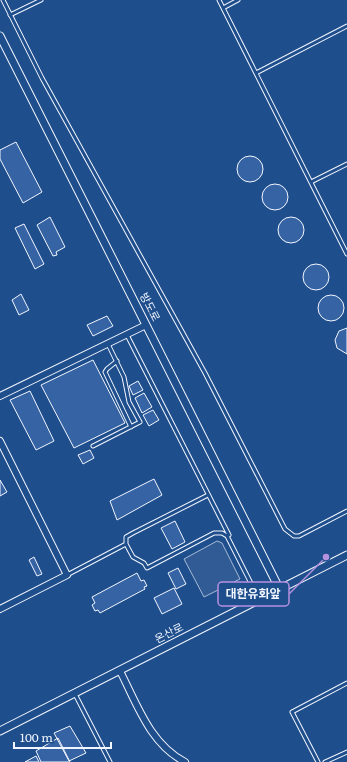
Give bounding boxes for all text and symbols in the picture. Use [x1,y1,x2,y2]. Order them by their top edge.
street label: 방도로 [137,289,165,324]
callout: 대한유화앞 [218,582,289,606]
text: 대한유화앞 [225,584,281,602]
street label: 온산로 [151,618,186,646]
scale bar [14,724,111,750]
text: 100 m [20,728,53,746]

